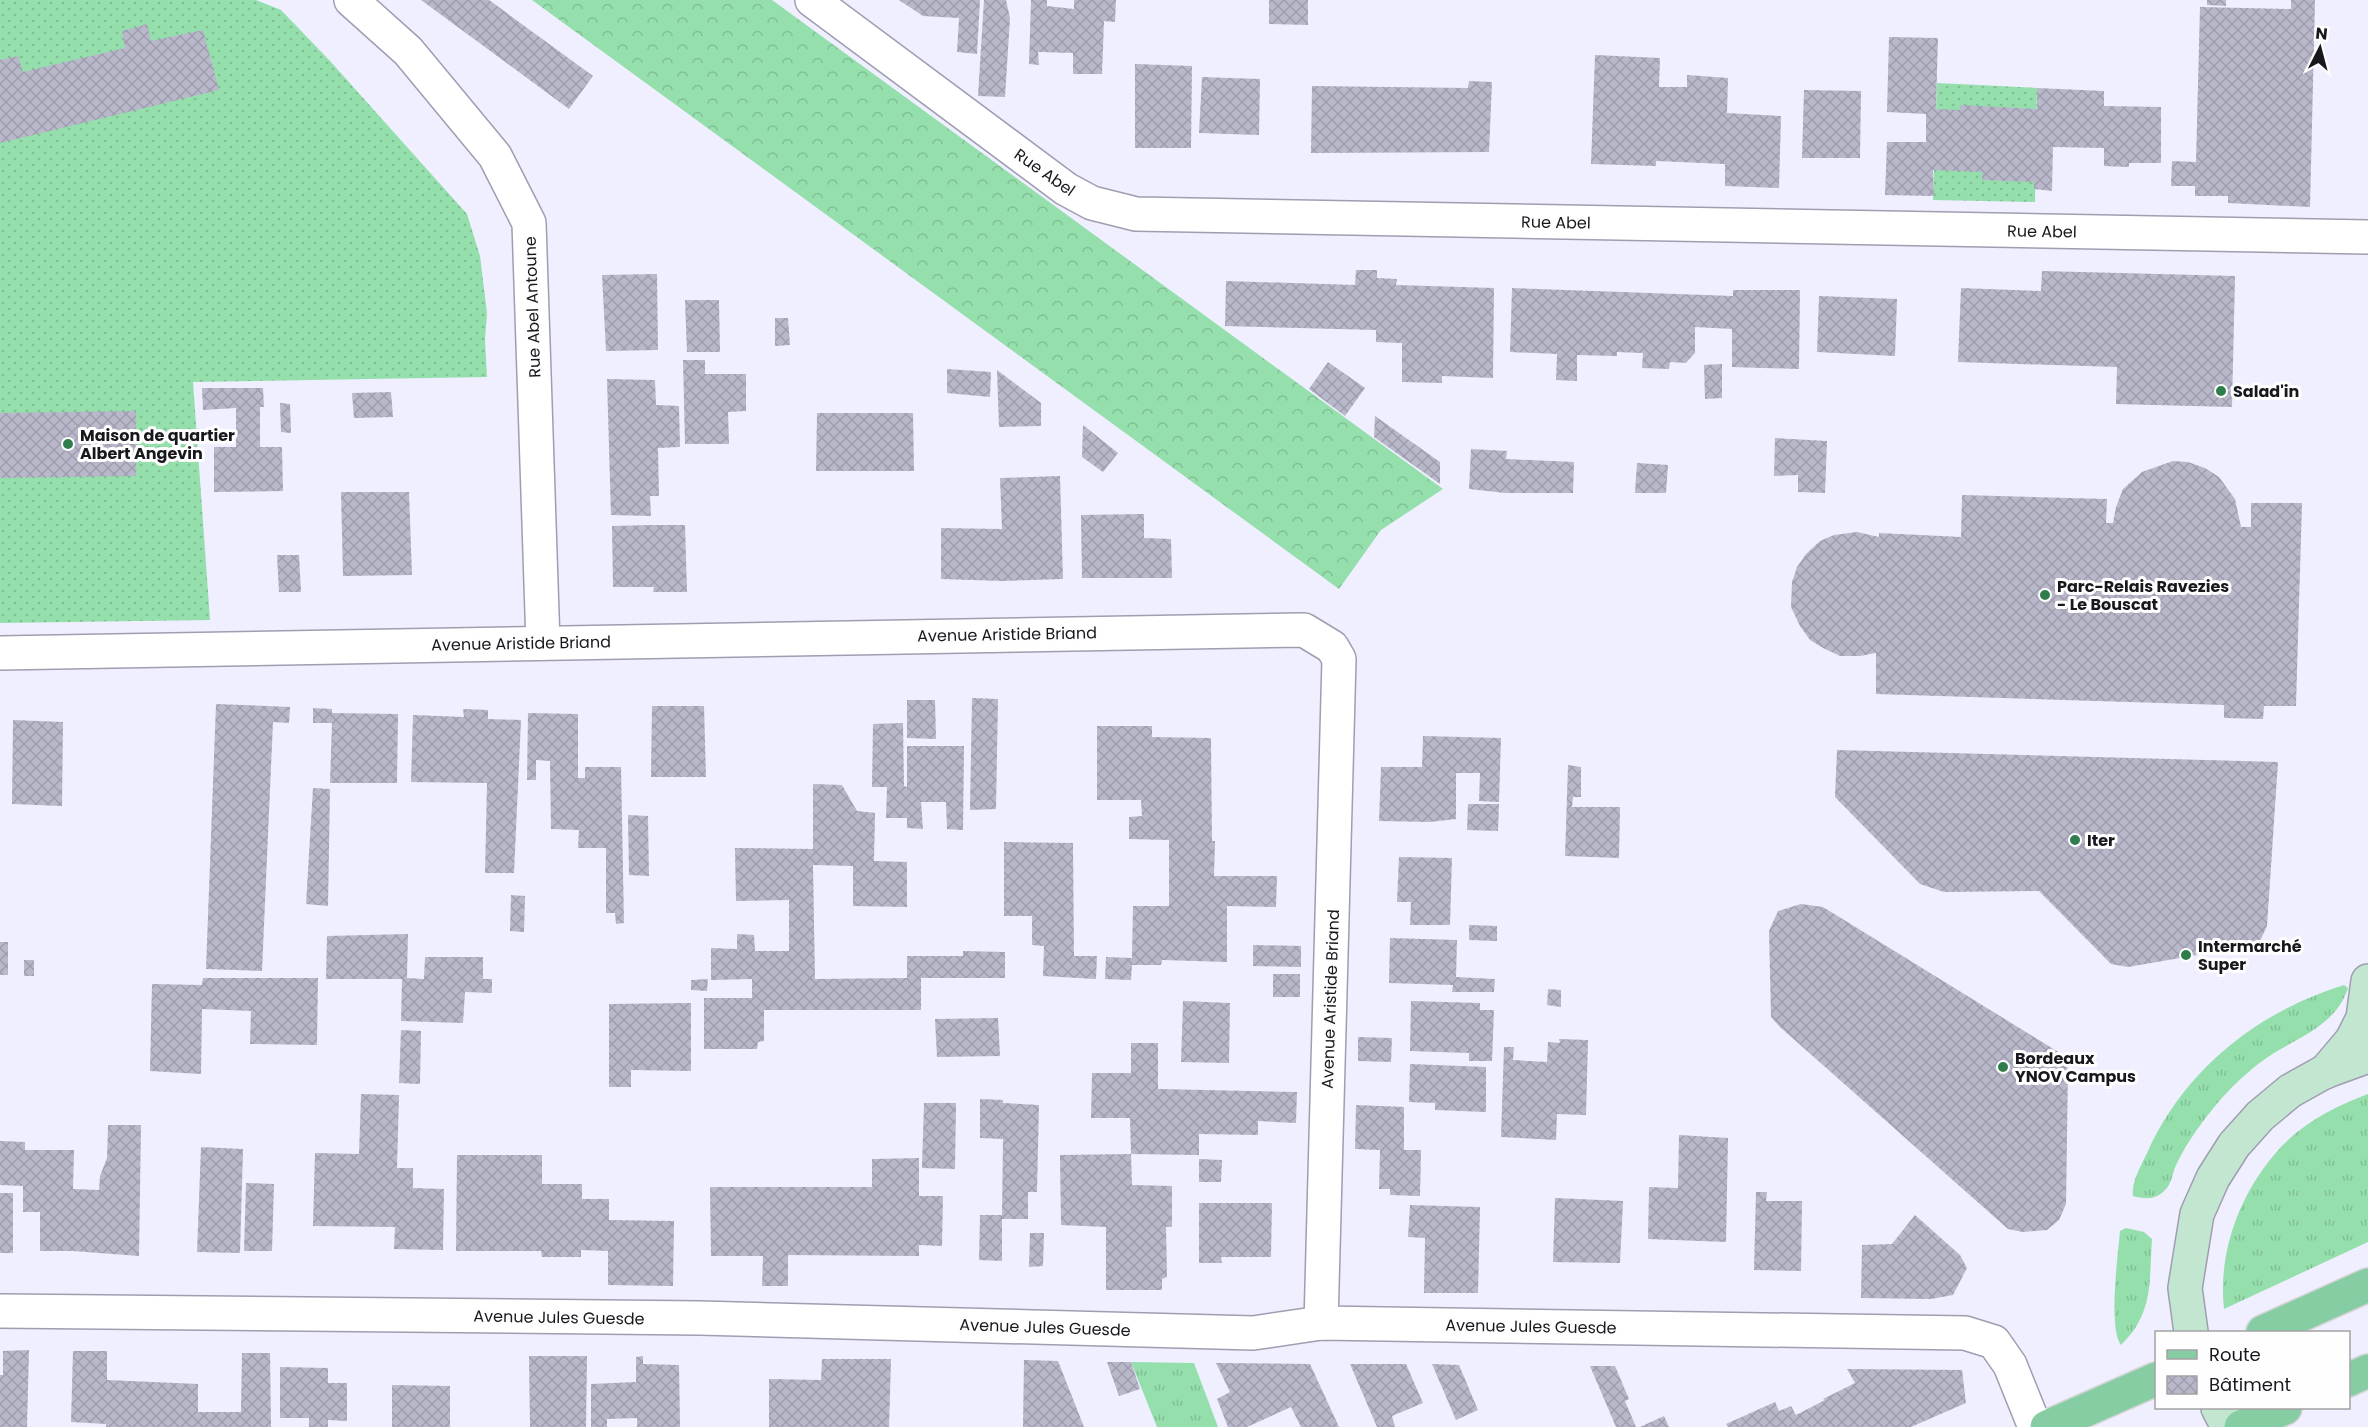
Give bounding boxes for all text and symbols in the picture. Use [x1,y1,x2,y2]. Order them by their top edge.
north arrow [2290,18,2350,78]
text: N [2314,22,2329,46]
street label: Rue Abel [1010,143,1080,202]
street label: Rue Abel [1521,210,1591,235]
street label: Rue Abel [2007,219,2077,244]
street label: Rue Abel Antoune [519,236,546,378]
place label: Salad'in [2233,380,2299,403]
marker: Salad'in [2214,384,2228,398]
place label: Maison de quartier Albert Angevin [80,424,235,465]
marker: Maison de quartier Albert Angevin [61,437,75,451]
place label: Parc-Relais Ravezies - Le Bouscat [2057,575,2229,616]
marker: Parc-Relais Ravezies - Le Bouscat [2038,588,2052,602]
street label: Avenue Aristide Briand [917,621,1097,648]
street label: Avenue Aristide Briand [431,630,611,657]
place label: Iter [2087,829,2115,852]
marker: Iter [2068,833,2082,847]
street label: Avenue Aristide Briand [1316,909,1345,1089]
place label: Intermarché Super [2198,935,2302,976]
marker: Intermarché Super [2179,948,2193,962]
place label: Bordeaux YNOV Campus [2015,1047,2136,1088]
marker: Bordeaux YNOV Campus [1996,1060,2010,1074]
street label: Avenue Jules Guesde [473,1305,645,1330]
street label: Avenue Jules Guesde [959,1313,1131,1342]
street label: Avenue Jules Guesde [1445,1314,1617,1339]
legend [2155,1331,2350,1409]
text: Route [2209,1342,2261,1367]
text: Bâtiment [2209,1372,2291,1397]

